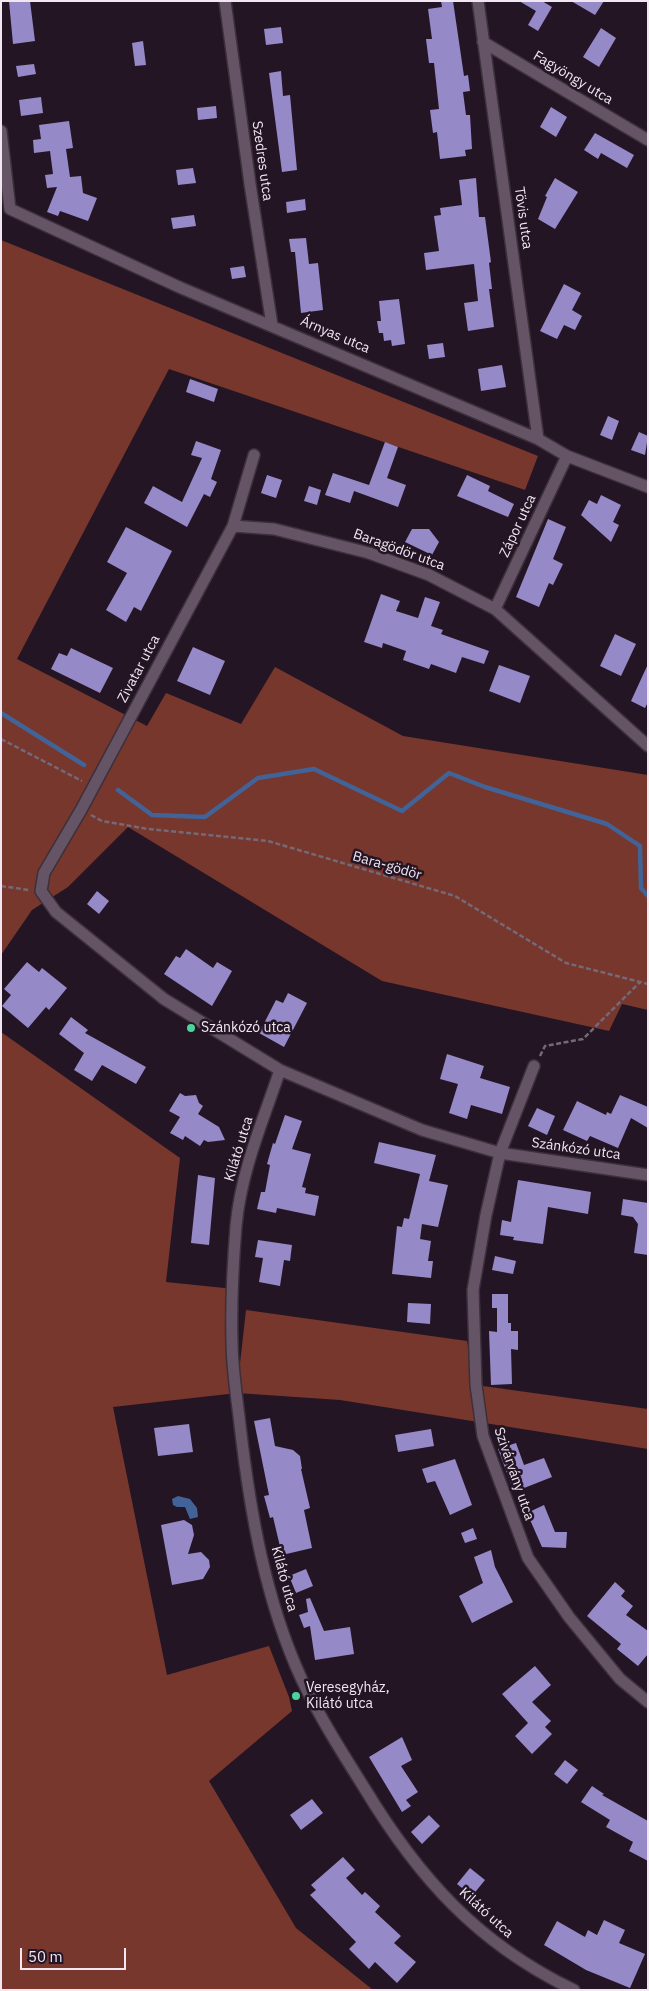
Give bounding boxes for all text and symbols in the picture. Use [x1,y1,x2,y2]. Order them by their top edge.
street label: Fagyöngy utca [530,48,616,108]
street label: Szedres utca [248,120,276,202]
street label: Tövis utca [510,186,536,250]
street label: Árnyas utca [298,313,372,357]
street label: Zápor utca [496,492,540,560]
street label: Baragödör utca [351,526,447,574]
street label: Zivatar utca [114,632,164,706]
street label: Bara-gödör [351,848,423,884]
place label: Szánkózó utca [201,1020,291,1036]
marker: Szánkózó utca [185,1022,197,1034]
street label: Kilátó utca [221,1115,257,1183]
street label: Szánkózó utca [530,1134,622,1164]
street label: Szivárvány utca [490,1425,538,1523]
street label: Kilátó utca [267,1544,301,1614]
place label: Veresegyház, Kilátó utca [306,1680,389,1712]
marker: Veresegyház, Kilátó utca [290,1690,302,1702]
street label: Kilátó utca [455,1884,517,1942]
scale bar [22,1938,129,1970]
text: 50 m [28,1947,63,1966]

